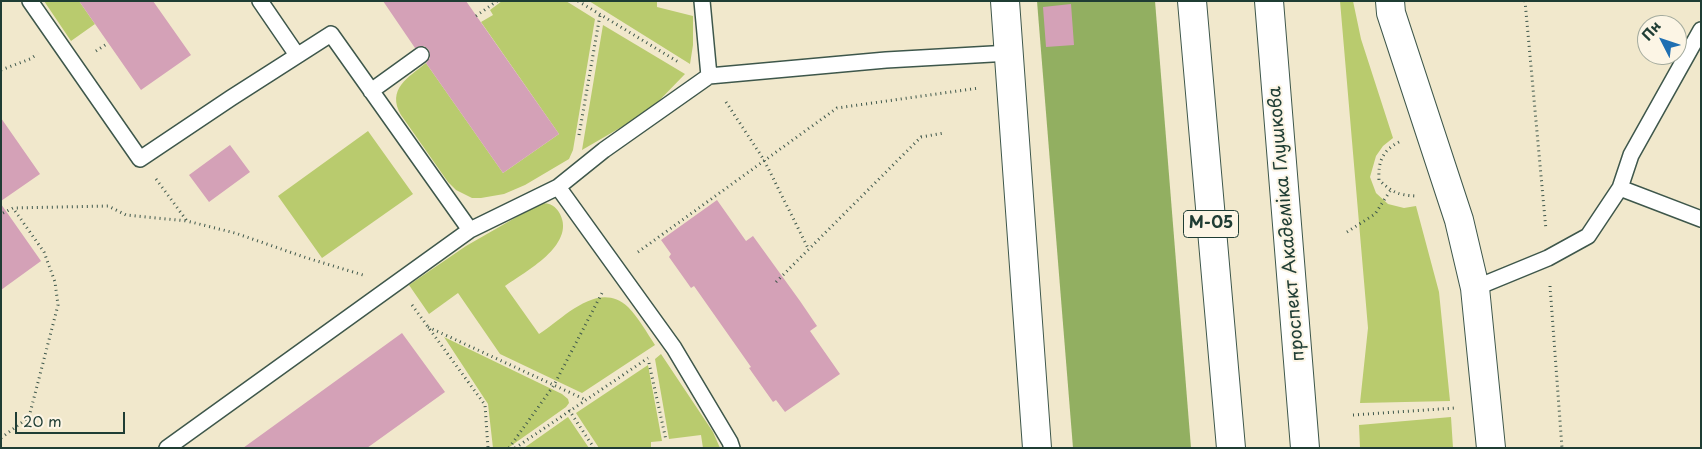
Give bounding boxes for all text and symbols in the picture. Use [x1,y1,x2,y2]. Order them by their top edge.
north arrow [1637,15,1687,65]
text: Пн [1636,16,1666,45]
street label: проспект Академіка Глушкова [1264,86,1310,362]
road number: М-05 [1184,210,1238,238]
scale bar [18,402,128,434]
text: 20 m [23,409,62,432]

